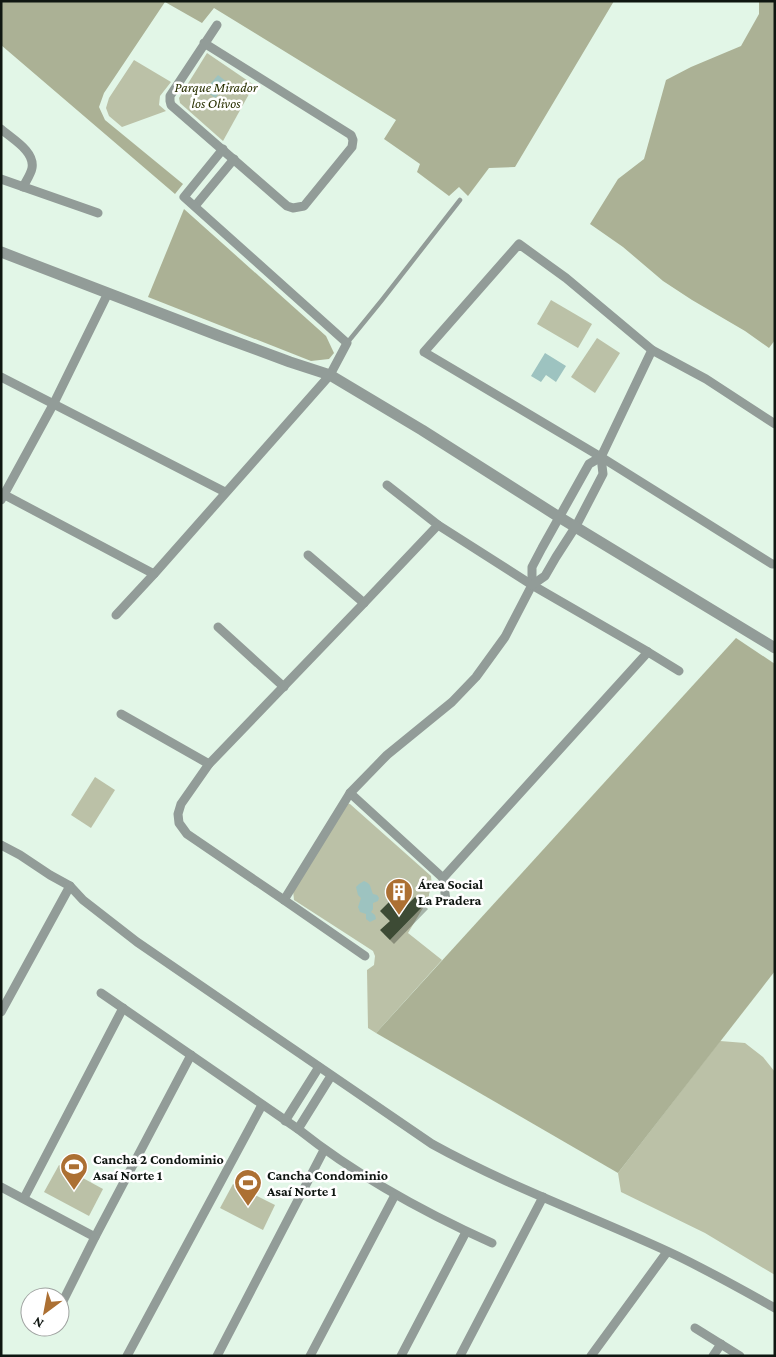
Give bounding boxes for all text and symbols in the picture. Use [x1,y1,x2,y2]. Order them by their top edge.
park label: Parque Mirador los Olivos [174,79,259,111]
place label: Área Social La Pradera [417,876,483,908]
building icon: Área Social La Pradera [384,877,414,916]
place label: Cancha 2 Condominio Asaí Norte 1 [92,1151,224,1183]
sports icon: Cancha 2 Condominio Asaí Norte 1 [59,1152,89,1191]
place label: Cancha Condominio Asaí Norte 1 [266,1167,388,1199]
sports icon: Cancha Condominio Asaí Norte 1 [233,1168,263,1207]
north arrow [20,1287,70,1337]
text: N [29,1313,46,1332]

